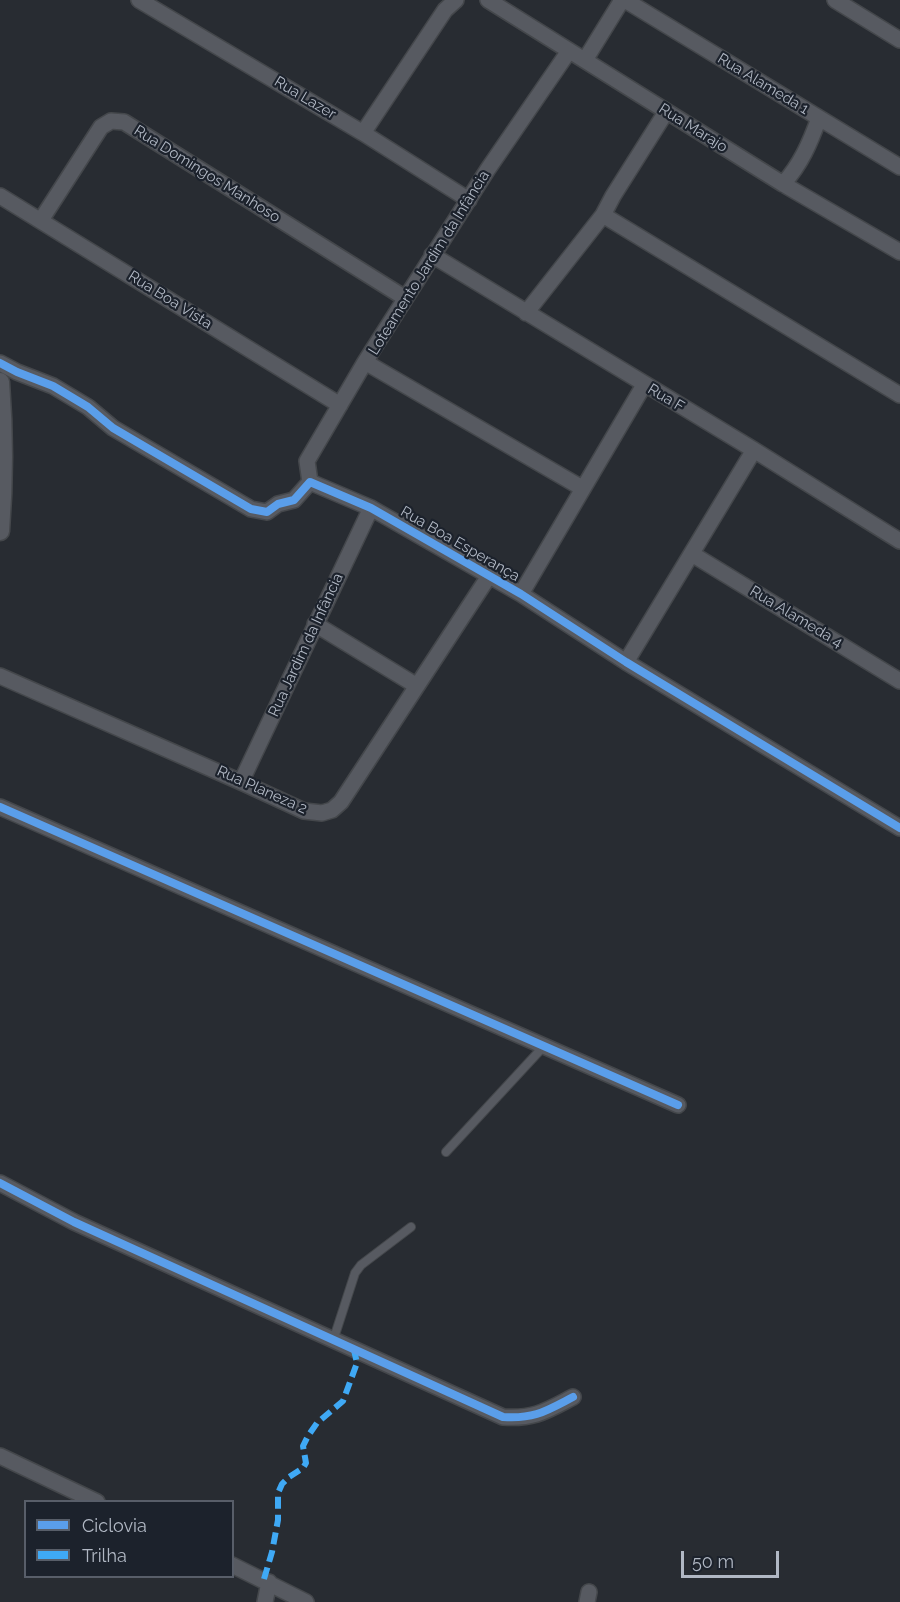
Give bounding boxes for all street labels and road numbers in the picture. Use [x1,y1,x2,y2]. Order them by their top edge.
street label: Rua Alameda 1 [714,50,812,118]
street label: Rua Lazer [271,73,339,123]
street label: Rua Marajo [655,100,731,156]
street label: Rua Domingos Manhoso [131,122,283,226]
street label: Loteamento Jardim da Infância [365,168,493,358]
street label: Rua Boa Vista [125,267,215,333]
street label: Rua F [644,380,688,416]
street label: Rua Boa Esperança [397,503,523,585]
street label: Rua Jardim da Infância [265,570,347,720]
street label: Rua Alameda 4 [746,582,846,652]
street label: Rua Planeza 2 [214,762,310,818]

